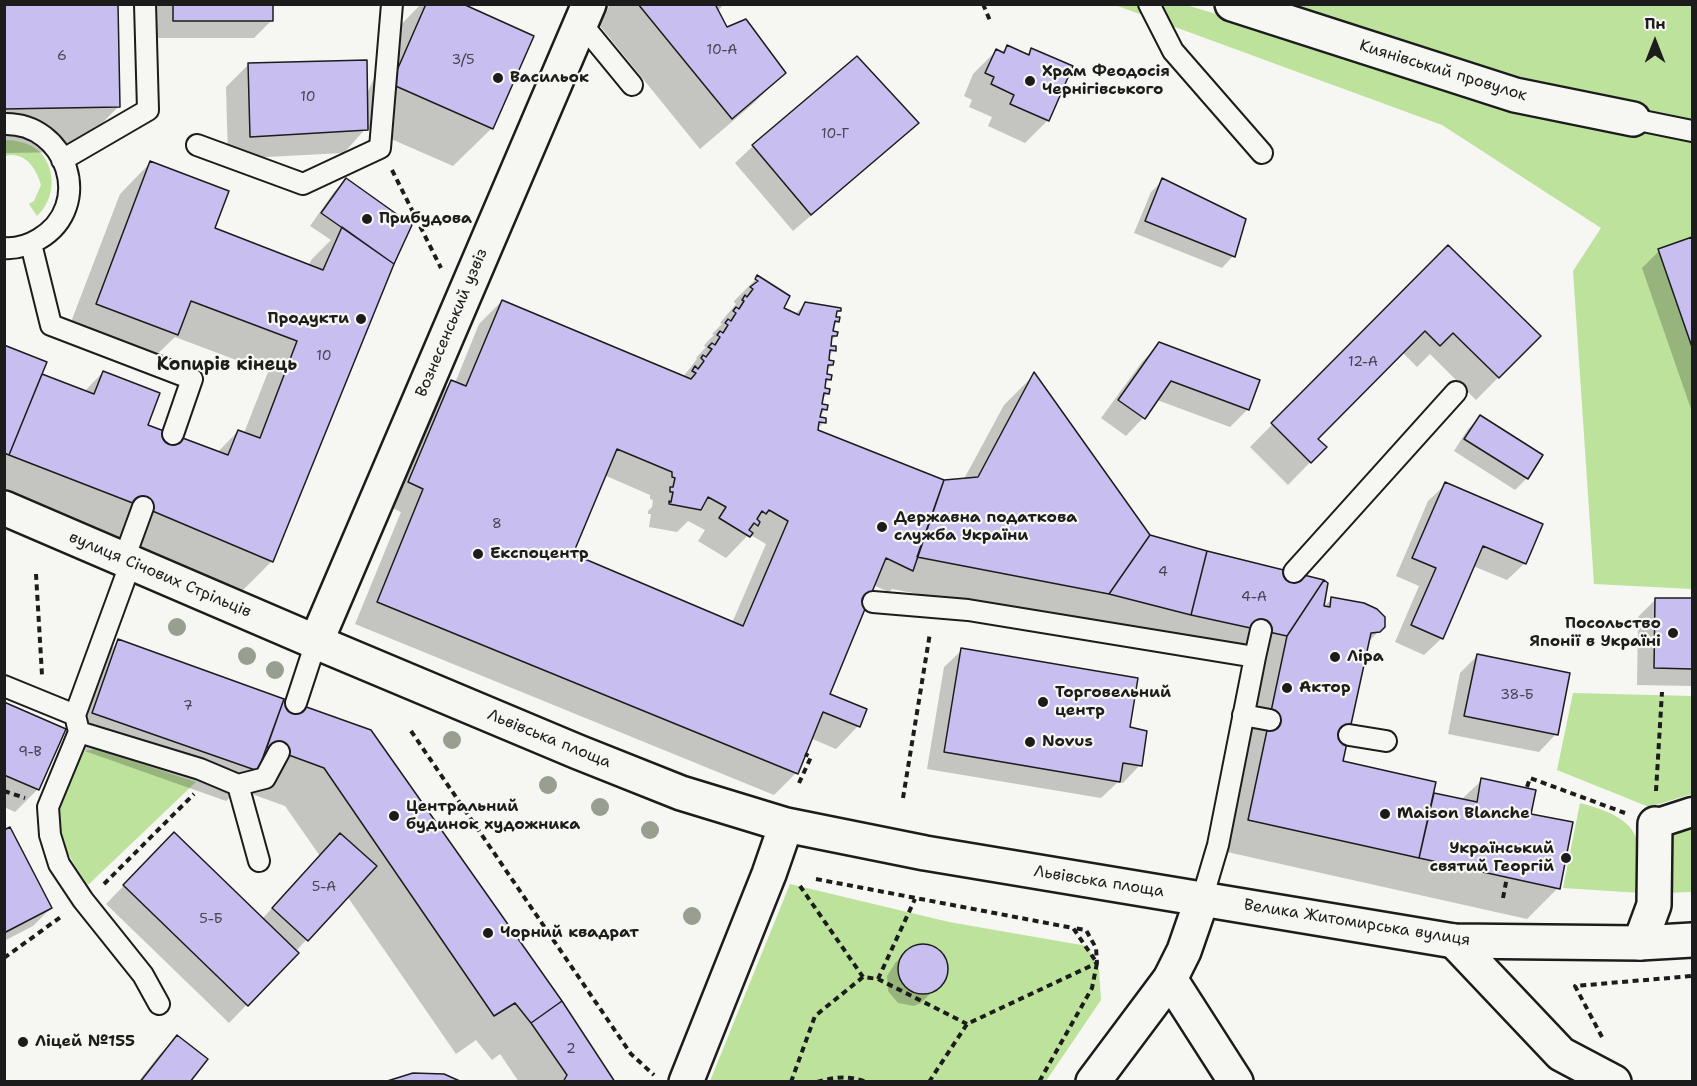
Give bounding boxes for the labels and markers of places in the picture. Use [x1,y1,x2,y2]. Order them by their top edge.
place label: Храм Феодосія Чернігівського [1042,62,1170,100]
place label: Васильок [510,68,589,88]
marker: Васильок [491,71,505,85]
marker: Храм Феодосія Чернігівського [1023,74,1037,88]
place label: Прибудова [379,209,472,229]
marker: Прибудова [360,212,374,226]
place label: Продукти [268,309,349,329]
marker: Продукти [354,312,368,326]
place label: Державна податкова служба України [894,508,1077,546]
marker: Державна податкова служба України [875,520,889,534]
place label: Експоцентр [490,544,589,564]
marker: Експоцентр [471,547,485,561]
place label: Посольство Японії в Україні [1530,614,1661,652]
marker: Посольство Японії в Україні [1666,626,1680,640]
place label: Ліра [1347,647,1384,667]
marker: Ліра [1328,650,1342,664]
place label: Актор [1299,678,1350,698]
marker: Актор [1280,681,1294,695]
place label: Торговельний центр [1055,683,1171,721]
marker: Торговельний центр [1036,695,1050,709]
place label: Novus [1042,732,1093,752]
marker: Novus [1023,735,1037,749]
place label: Центральний будинок художника [406,797,580,835]
place label: Maison Blanche [1397,804,1530,824]
marker: Maison Blanche [1378,807,1392,821]
marker: Центральний будинок художника [387,809,401,823]
place label: Український святий Георгій [1430,839,1554,877]
marker: Український святий Георгій [1559,851,1573,865]
place label: Чорний квадрат [500,923,639,943]
marker: Чорний квадрат [481,926,495,940]
place label: Ліцей №155 [35,1032,135,1052]
marker: Ліцей №155 [16,1035,30,1049]

